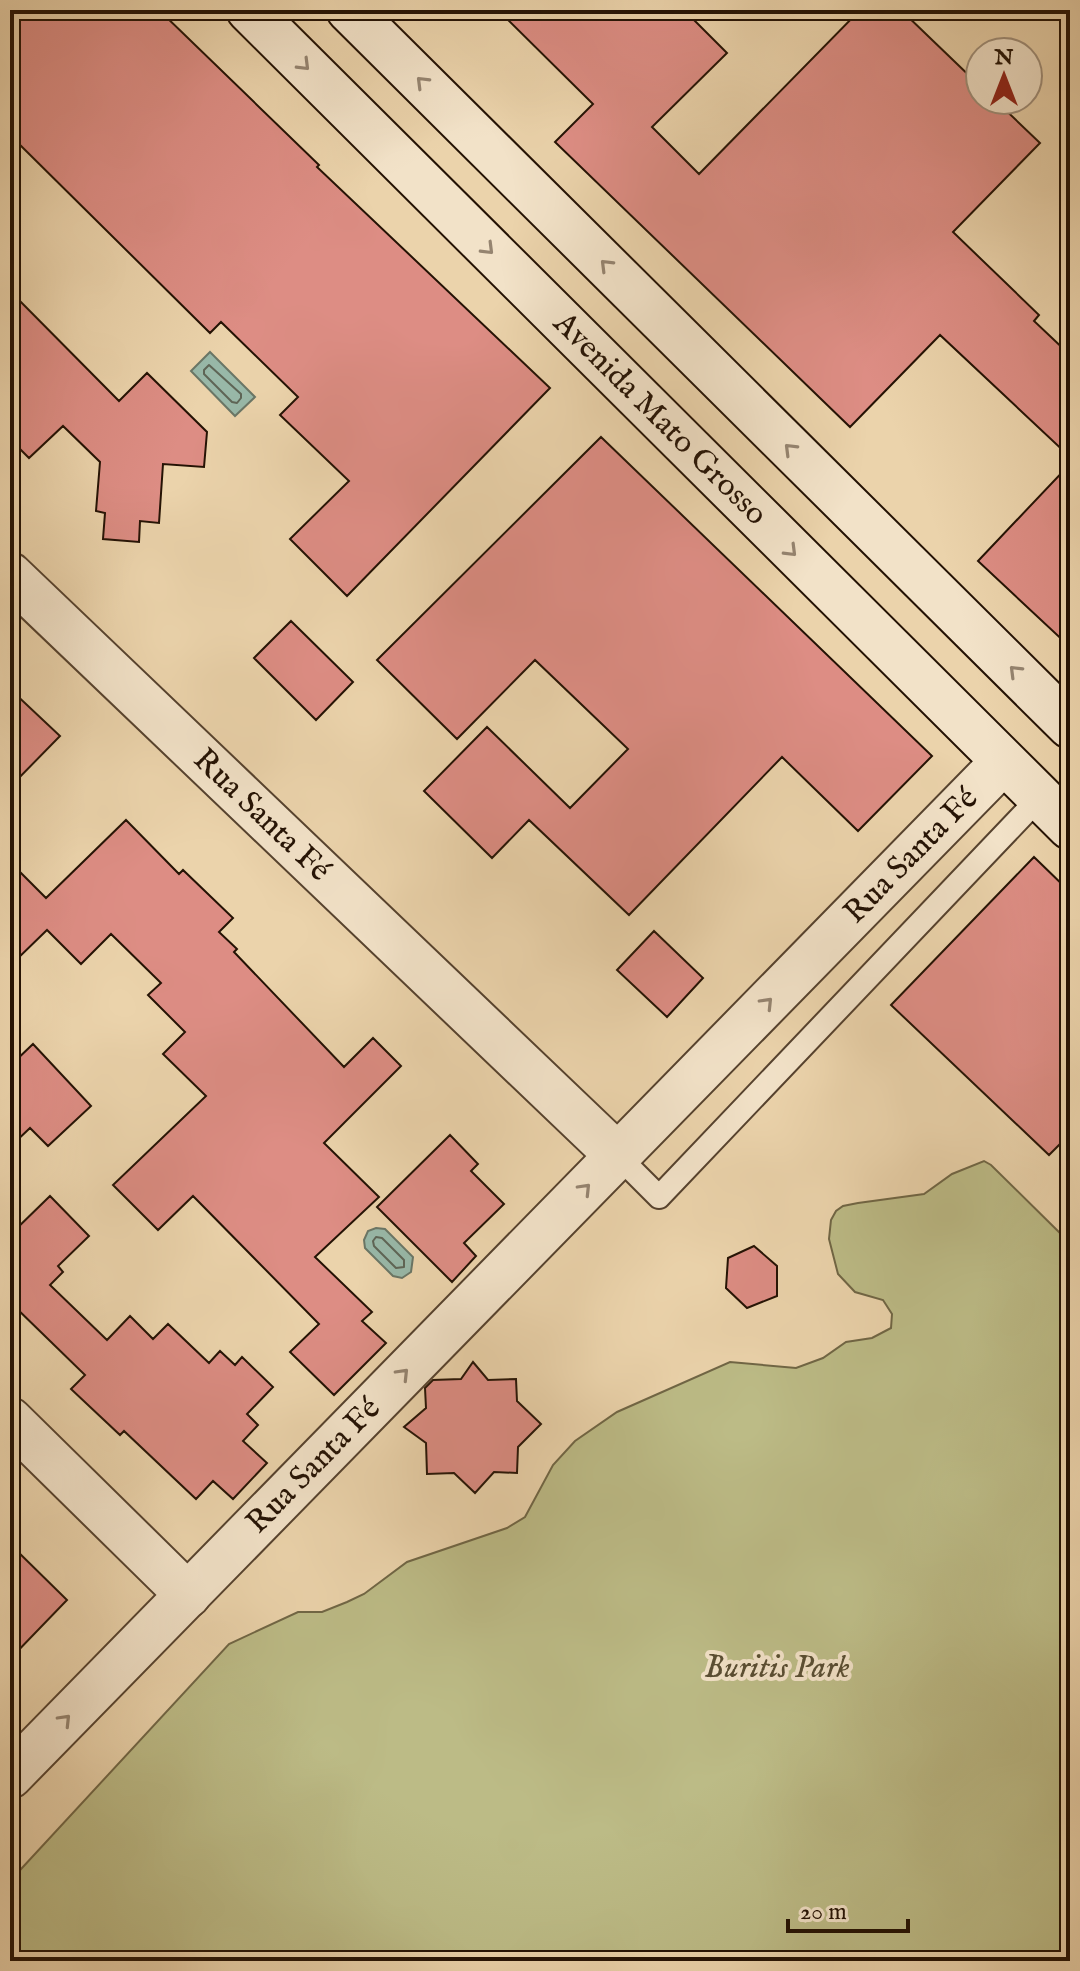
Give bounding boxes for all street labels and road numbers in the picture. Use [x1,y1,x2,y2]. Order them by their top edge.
street label: Avenida Mato Grosso [543,303,776,535]
street label: Rua Santa Fé [184,740,339,891]
street label: Rua Santa Fé [835,779,987,933]
street label: Rua Santa Fé [238,1389,390,1543]

